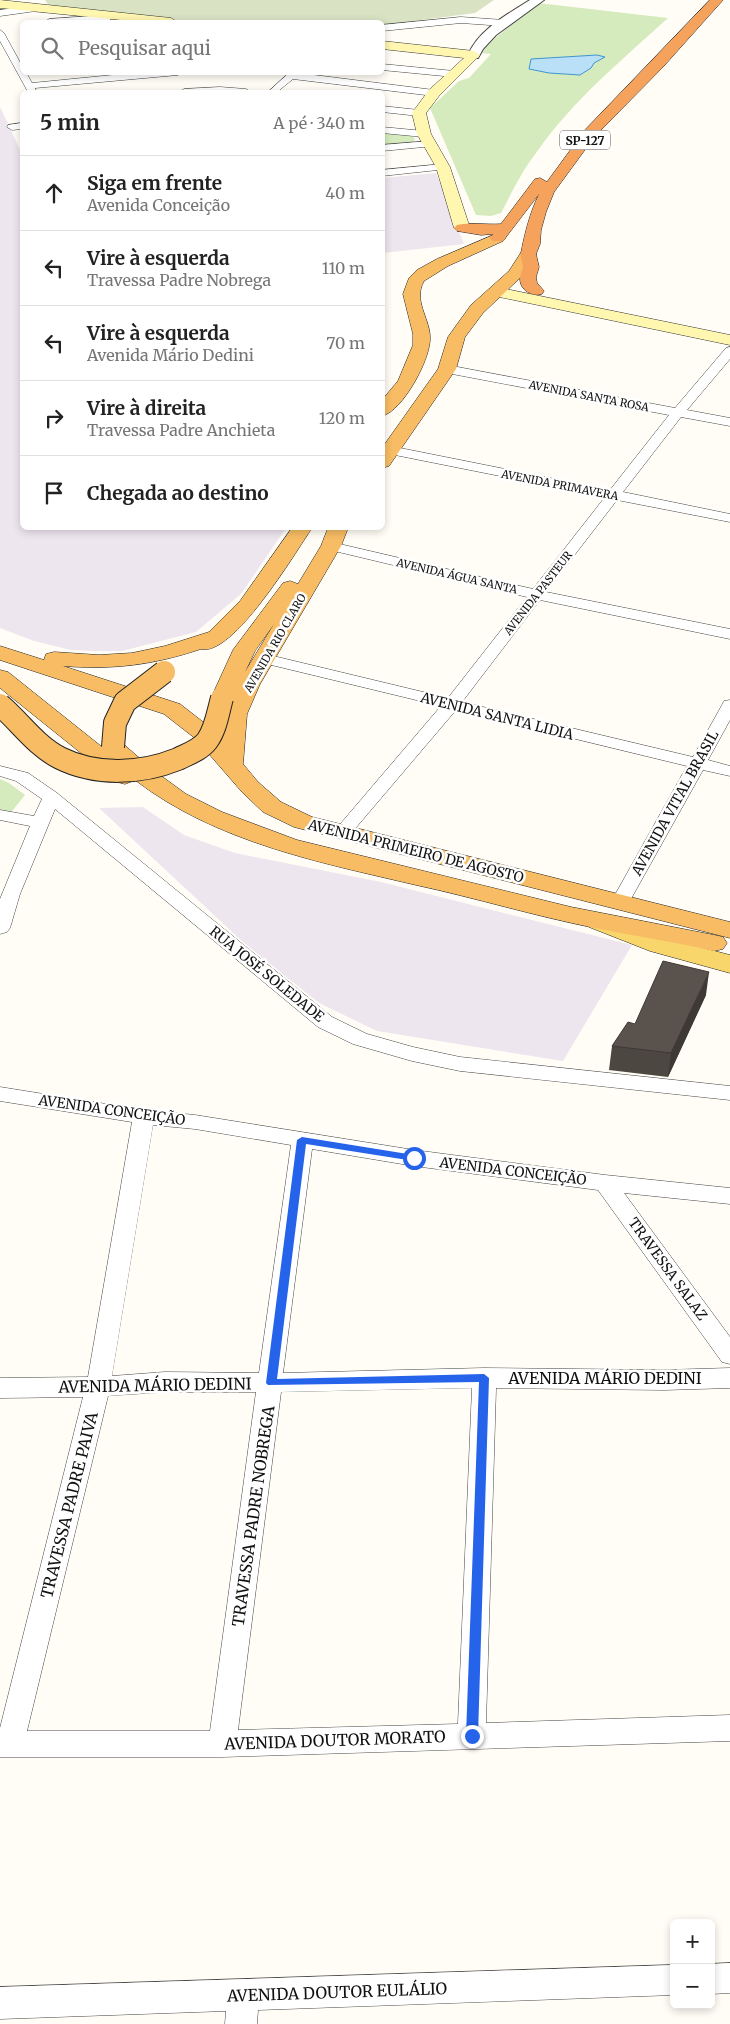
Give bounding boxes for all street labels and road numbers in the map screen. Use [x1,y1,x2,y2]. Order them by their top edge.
road number: SP-127 [560,130,610,150]
street label: AVENIDA SANTA ROSA [527,377,651,415]
street label: AVENIDA PRIMAVERA [499,467,620,503]
street label: AVENIDA PASTEUR [500,548,575,639]
street label: AVENIDA ÁGUA SANTA [394,555,519,597]
street label: AVENIDA RIO CLARO [241,591,309,696]
street label: AVENIDA SANTA LIDIA [418,688,575,744]
street label: AVENIDA VITAL BRASIL [627,727,723,880]
street label: AVENIDA PRIMEIRO DE AGOSTO [305,815,526,887]
street label: RUA JOSÉ SOLEDADE [206,922,328,1026]
street label: AVENIDA CONCEIÇÃO [36,1091,187,1129]
street label: AVENIDA CONCEIÇÃO [437,1153,588,1189]
street label: TRAVESSA SALAZ [625,1214,711,1324]
street label: AVENIDA MÁRIO DEDINI [507,1368,702,1388]
street label: AVENIDA MÁRIO DEDINI [57,1373,252,1397]
street label: TRAVESSA PADRE NOBREGA [228,1404,279,1628]
street label: TRAVESSA PADRE PAIVA [36,1409,102,1600]
street label: AVENIDA DOUTOR MORATO [223,1726,446,1754]
street label: AVENIDA DOUTOR EULÁLIO [226,1978,448,2006]

